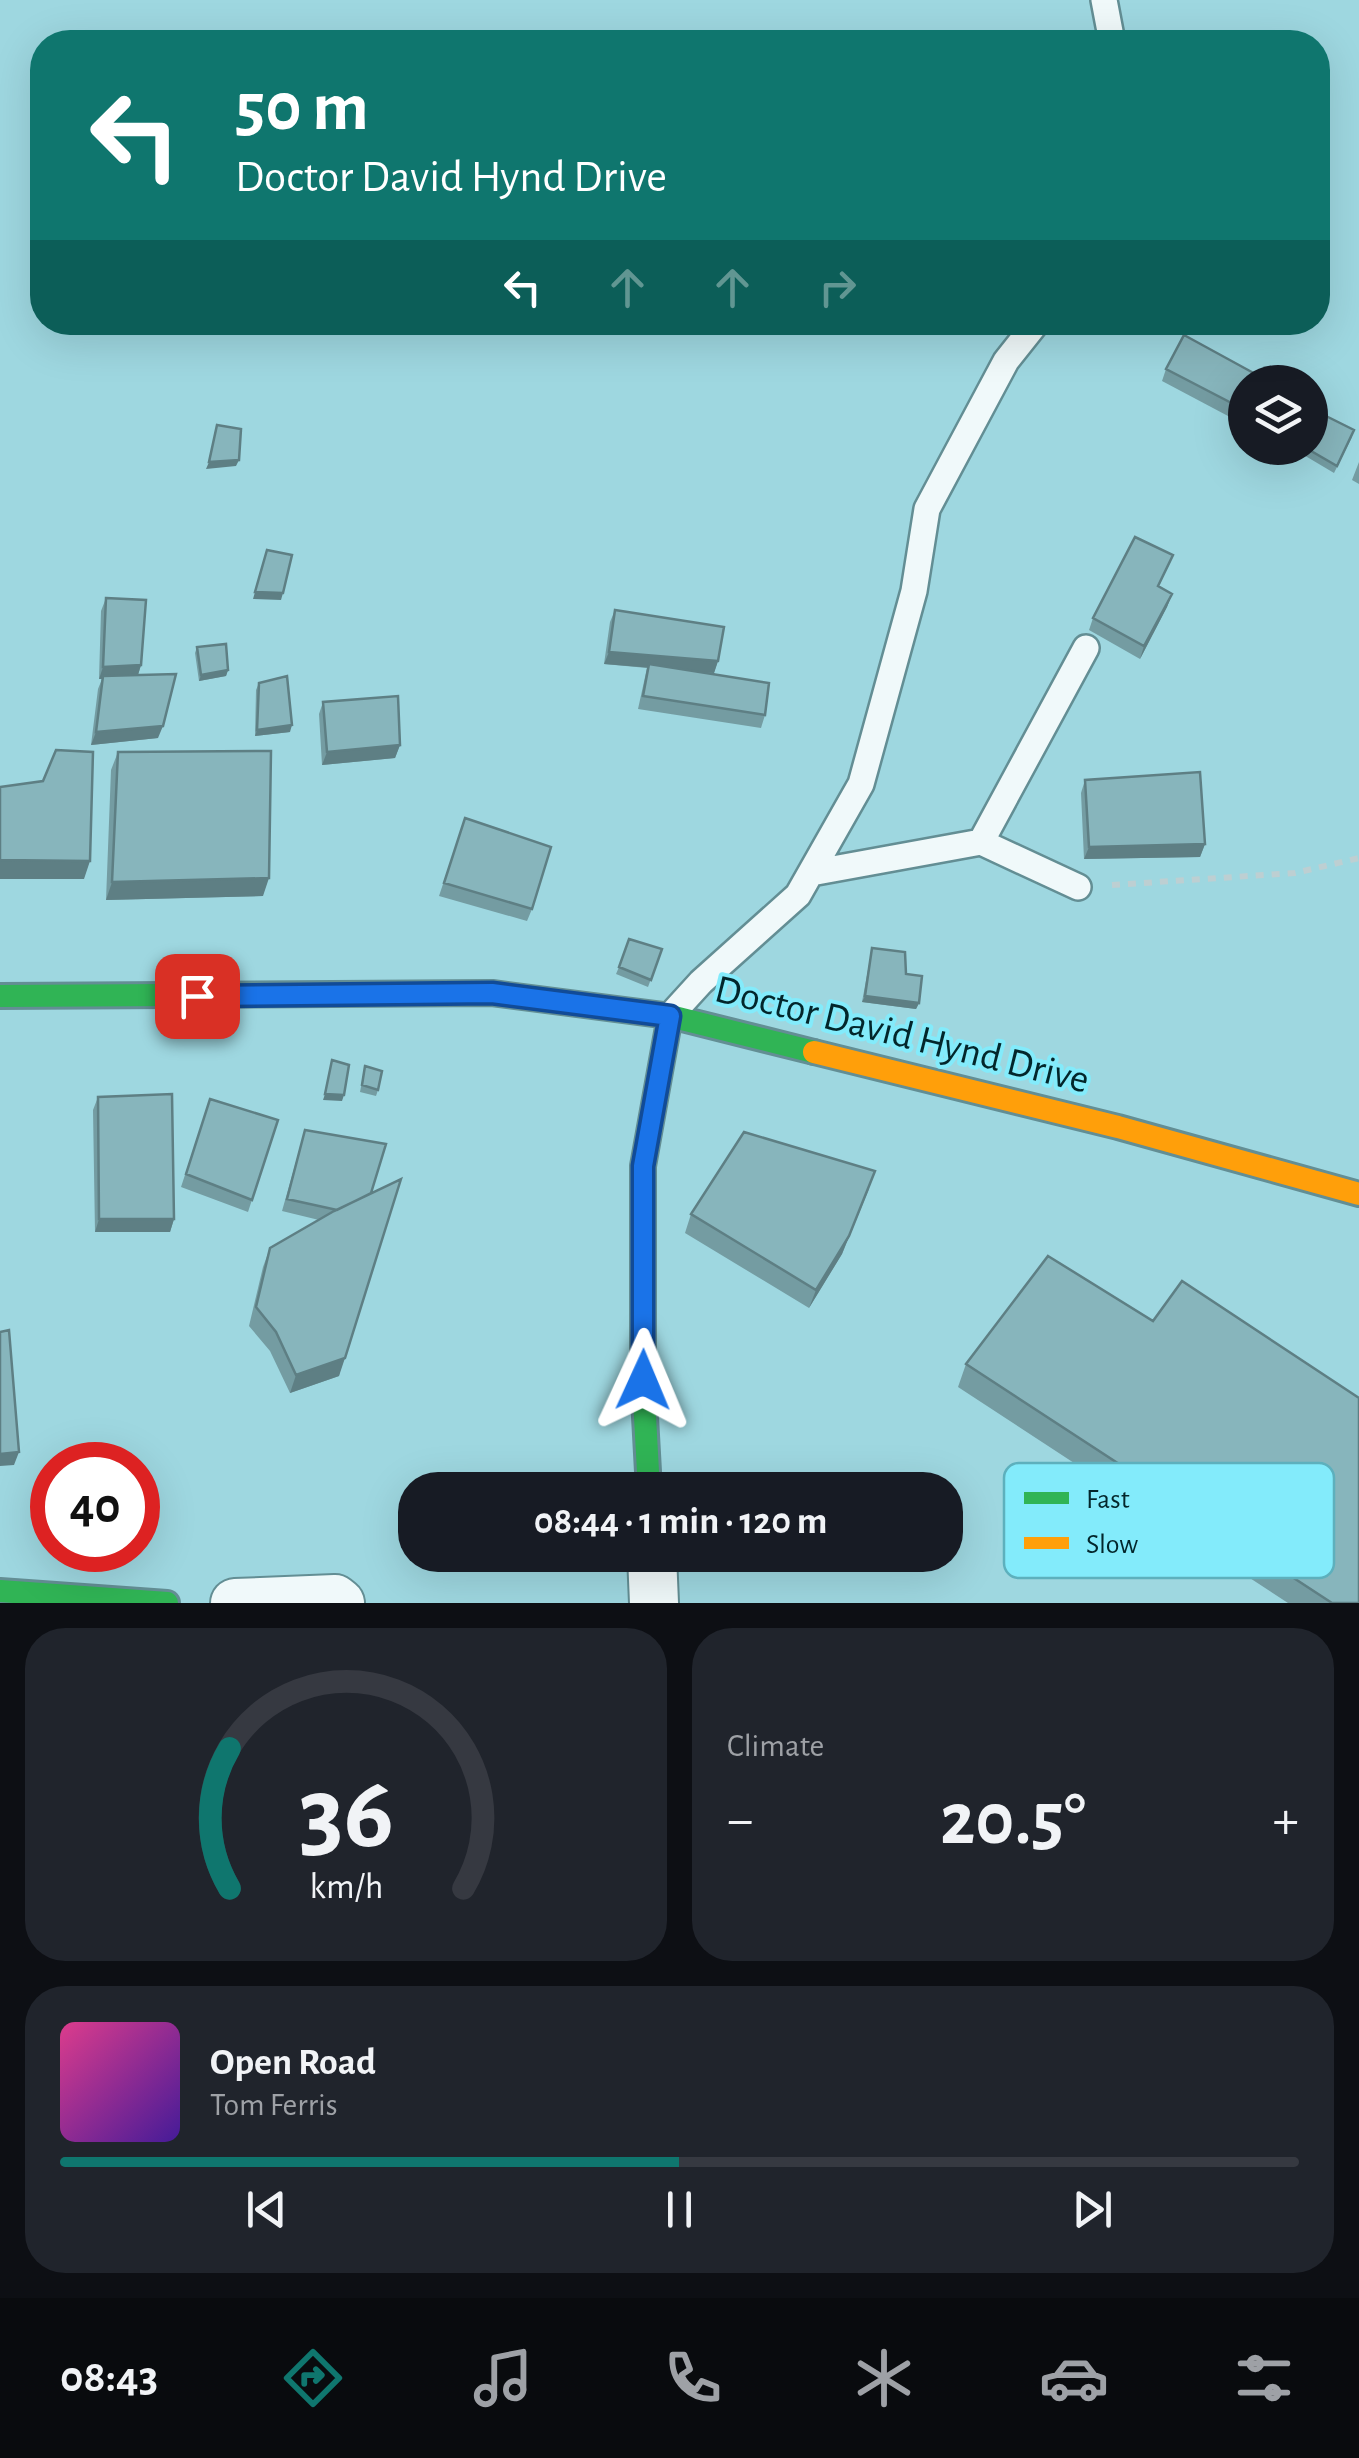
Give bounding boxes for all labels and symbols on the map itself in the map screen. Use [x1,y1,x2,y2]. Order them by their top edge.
pin [155,954,240,1039]
street label: Doctor David Hynd Drive [711,969,1093,1101]
position arrow [591,1328,695,1432]
speed limit sign: 40 [30,1442,160,1572]
legend [1004,1463,1334,1578]
text: Fast [1086,1486,1130,1514]
text: Slow [1086,1531,1138,1559]

